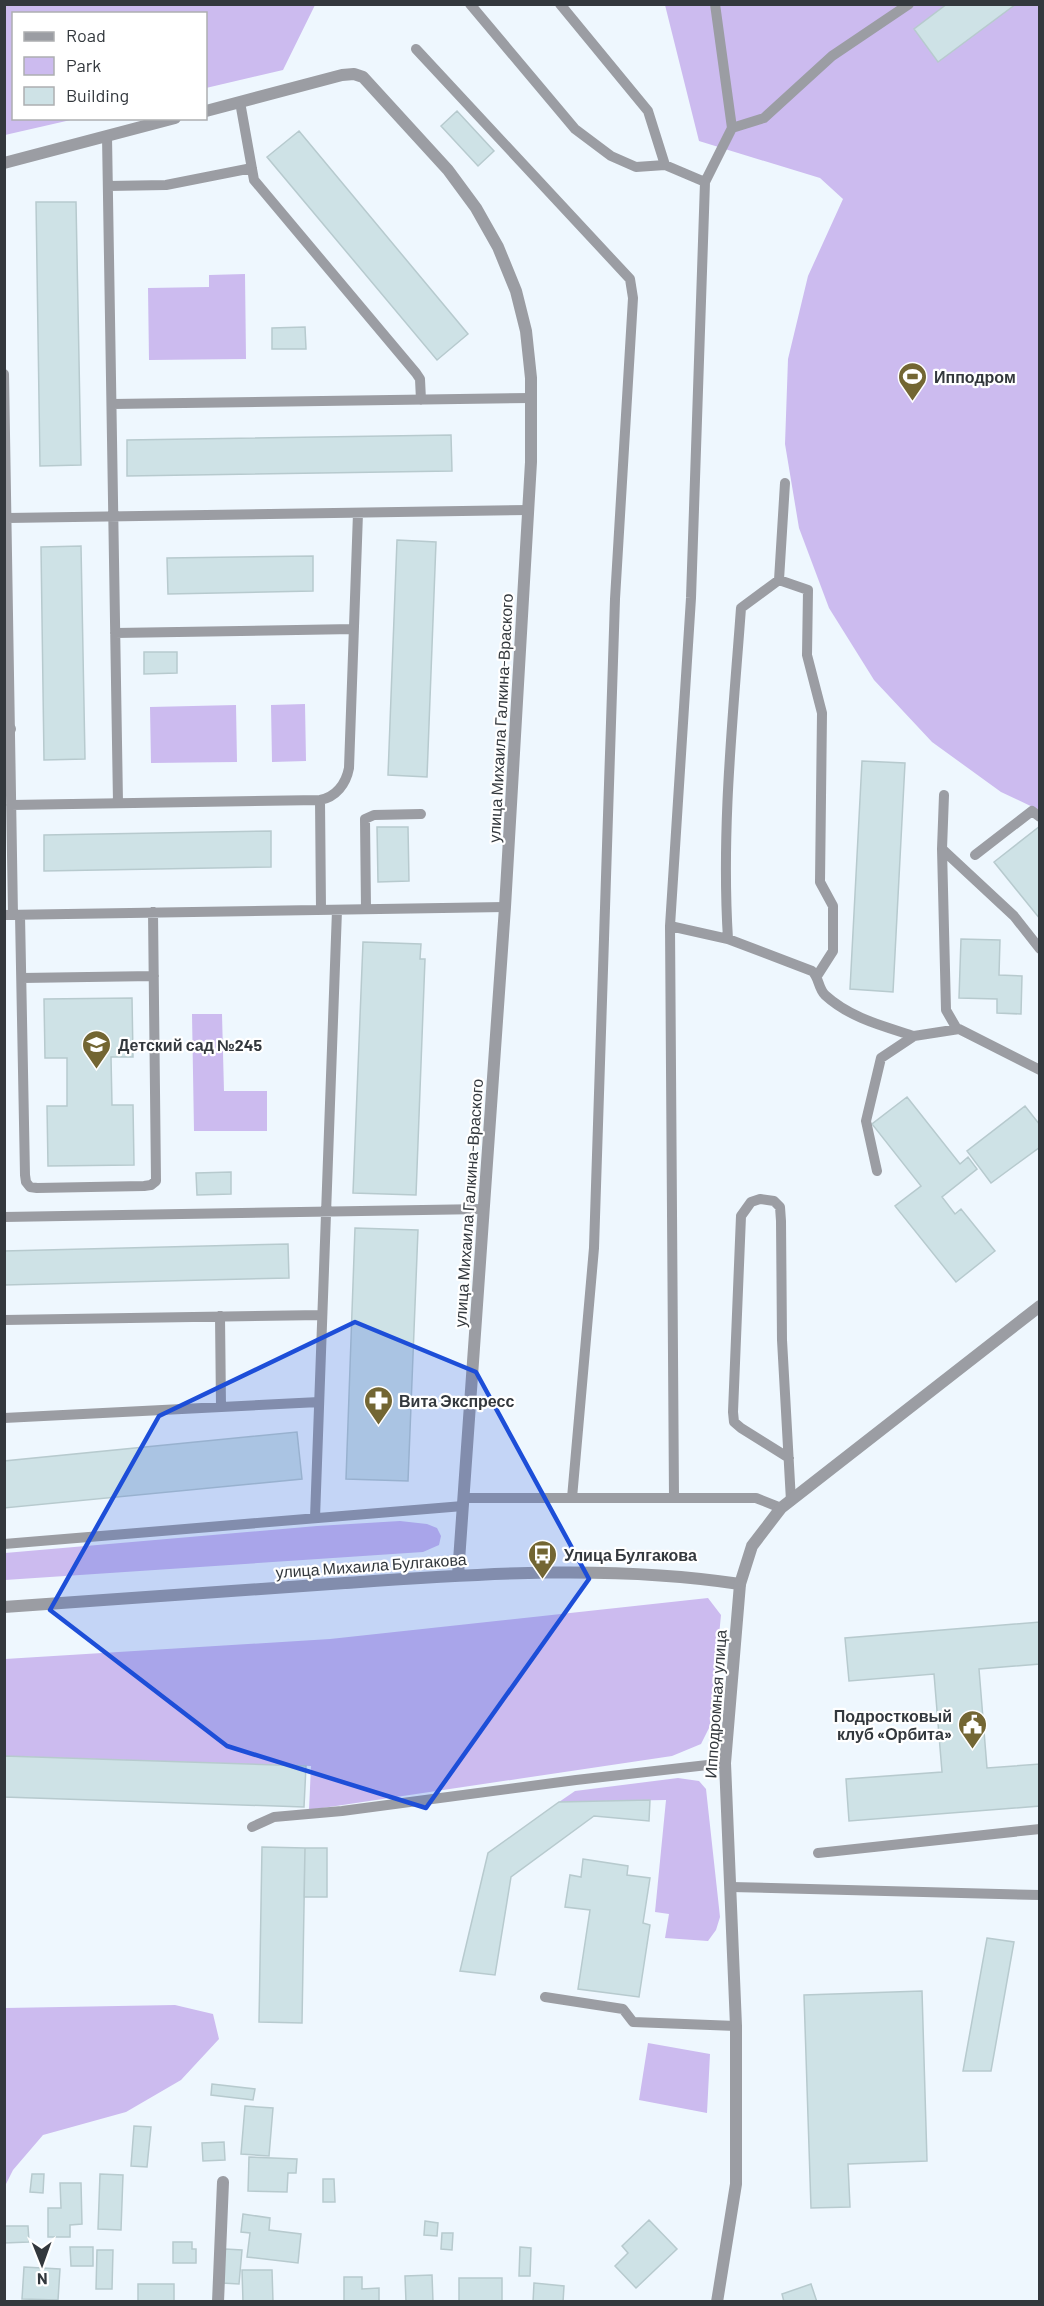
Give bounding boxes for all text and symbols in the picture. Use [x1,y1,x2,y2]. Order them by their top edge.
legend [12,12,207,120]
text: Road [66,24,106,46]
text: Park [66,54,101,76]
text: Building [66,84,129,106]
sports icon: Ипподром [897,360,929,402]
place label: Ипподром [934,367,1016,386]
street label: улица Михаила Галкина-Враского [484,593,516,843]
school or university icon: Детский сад №245 [81,1028,113,1070]
place label: Детский сад №245 [118,1035,263,1054]
street label: улица Михаила Галкина-Враского [450,1078,486,1328]
pharmacy icon: Вита Экспресс [362,1384,394,1426]
place label: Вита Экспресс [399,1391,514,1410]
bus stop icon: Улица Булгакова [527,1538,559,1580]
place label: Улица Булгакова [564,1545,697,1564]
street label: улица Михаила Булгакова [275,1549,467,1581]
street label: Ипподромная улица [700,1629,730,1779]
place label: Подростковый клуб «Орбита» [834,1706,952,1743]
public building icon: Подростковый клуб «Орбита» [957,1708,989,1750]
north arrow [12,2234,72,2294]
text: N [37,2270,48,2289]

